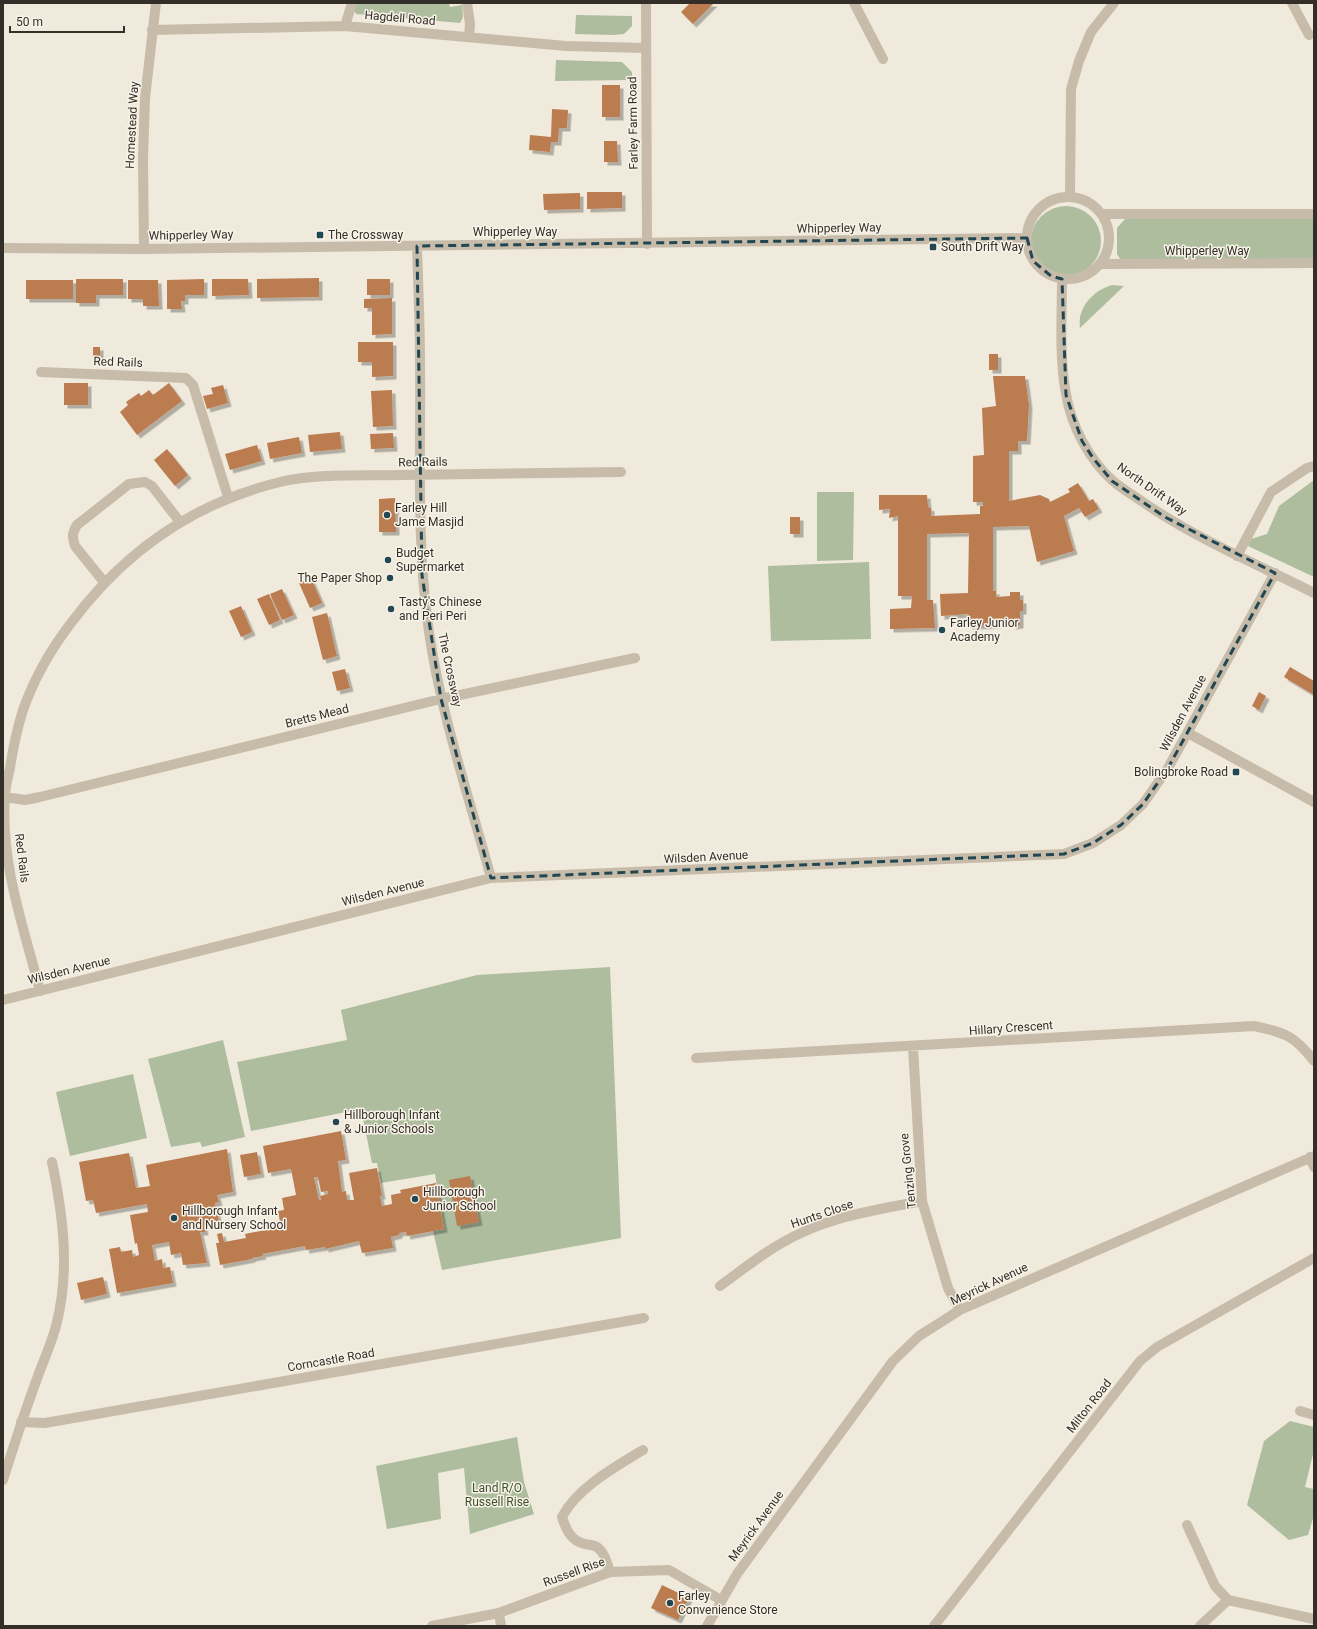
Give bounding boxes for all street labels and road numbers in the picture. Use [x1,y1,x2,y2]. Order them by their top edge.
street label: Hagdell Road [364,8,436,28]
street label: Farley Farm Road [625,76,641,170]
street label: Homestead Way [123,81,141,169]
street label: Whipperley Way [797,220,882,236]
street label: Whipperley Way [473,225,558,239]
street label: Whipperley Way [149,227,234,243]
street label: Whipperley Way [1165,244,1250,258]
street label: Red Rails [93,354,143,370]
street label: Red Rails [398,455,448,469]
street label: North Drift Way [1114,460,1190,518]
street label: The Crossway [435,632,465,709]
street label: Wilsden Avenue [1157,672,1209,754]
street label: Bretts Mead [284,701,350,731]
street label: Red Rails [12,833,32,883]
street label: Wilsden Avenue [663,848,749,866]
street label: Wilsden Avenue [340,875,426,909]
street label: Wilsden Avenue [26,953,112,987]
street label: Hillary Crescent [969,1018,1054,1038]
street label: Tenzing Grove [897,1133,919,1209]
street label: Hunts Close [789,1197,855,1231]
street label: Meyrick Avenue [948,1260,1030,1308]
street label: Corncastle Road [286,1345,376,1375]
street label: Milton Road [1064,1376,1114,1436]
street label: Meyrick Avenue [726,1488,786,1564]
street label: Russell Rise [541,1554,607,1590]

